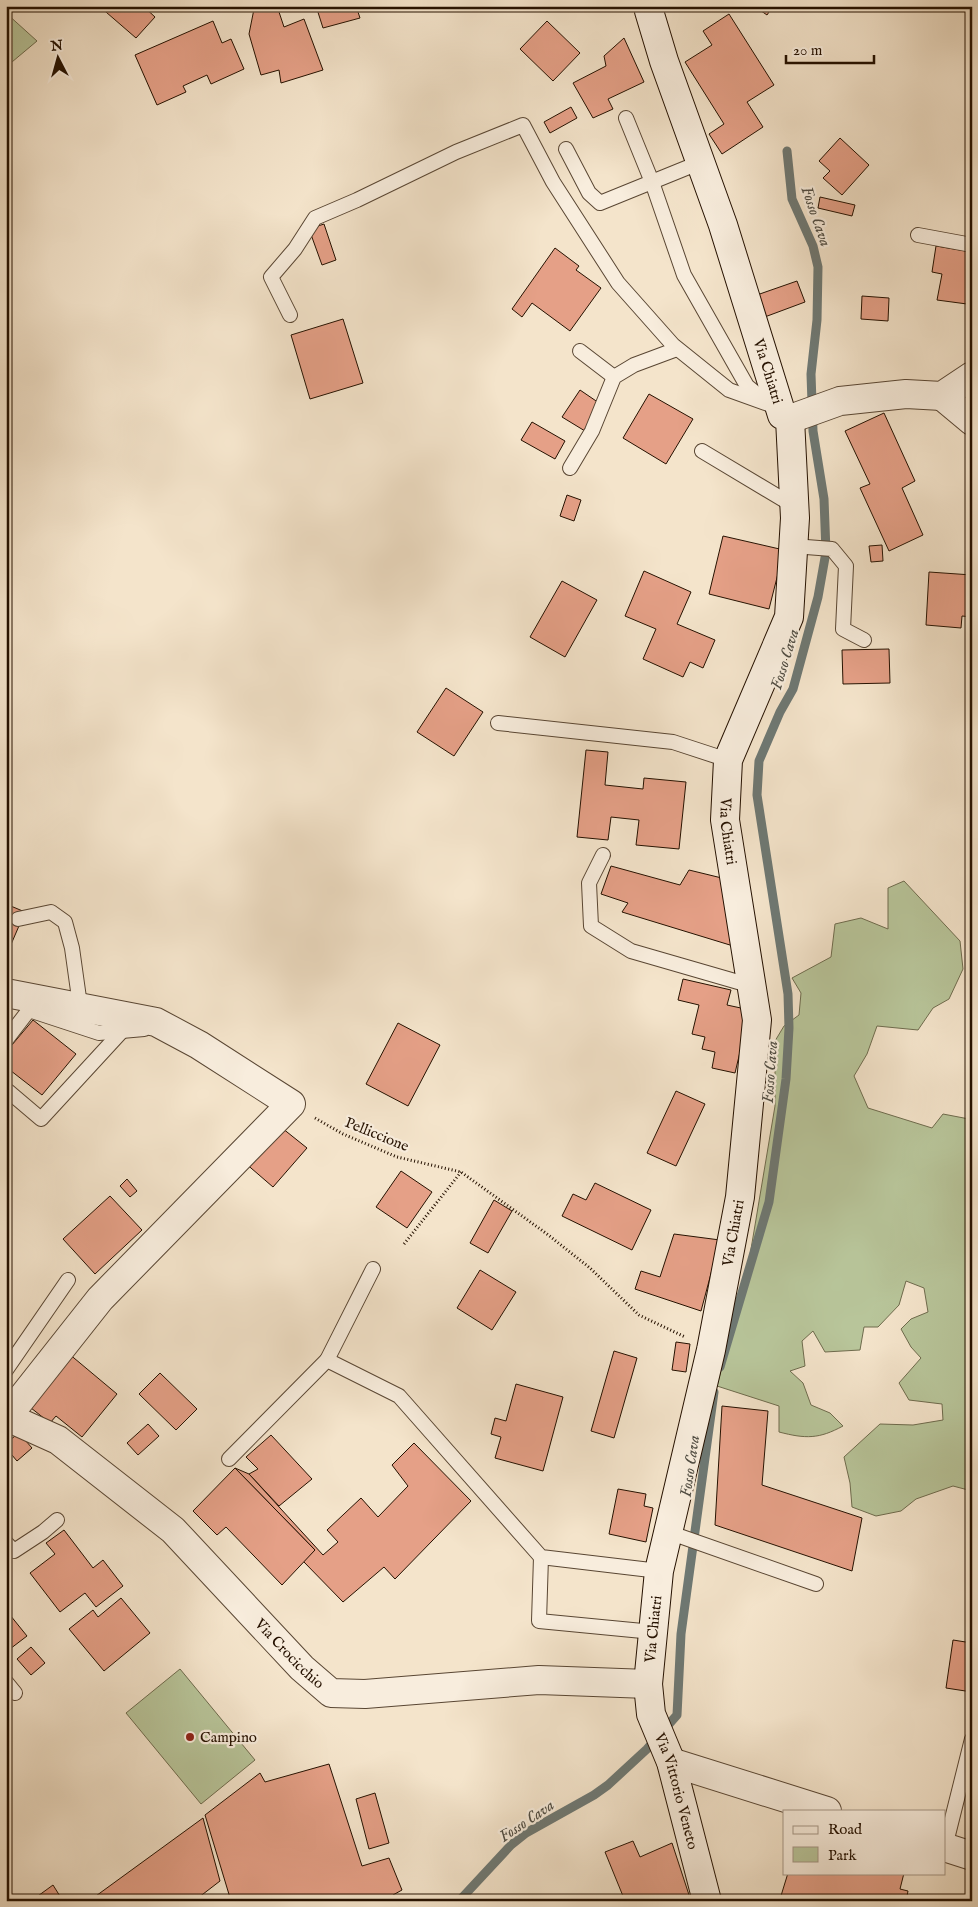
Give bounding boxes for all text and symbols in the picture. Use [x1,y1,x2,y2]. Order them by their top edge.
north arrow [32,32,82,82]
scale bar [786,32,873,64]
text: N [49,36,64,56]
text: 20 m [793,41,823,60]
water label: Fosso Cava [795,184,835,249]
street label: Via Chiatri [749,335,787,406]
water label: Fosso Cava [767,627,805,692]
street label: Via Chiatri [715,796,741,866]
water label: Fosso Cava [759,1040,783,1104]
street label: Pelliccione [342,1113,412,1156]
street label: Via Chiatri [718,1198,749,1269]
water label: Fosso Cava [677,1434,705,1499]
street label: Via Chiatri [640,1595,666,1665]
street label: Via Crocicchio [250,1614,328,1693]
place label: Campino [200,1728,257,1747]
street label: Via Vittorio Veneto [650,1729,702,1852]
marker: Campino [184,1731,196,1743]
water label: Fosso Cava [496,1796,559,1847]
legend [783,1810,946,1874]
text: Road [828,1820,863,1839]
text: Park [828,1846,858,1865]

